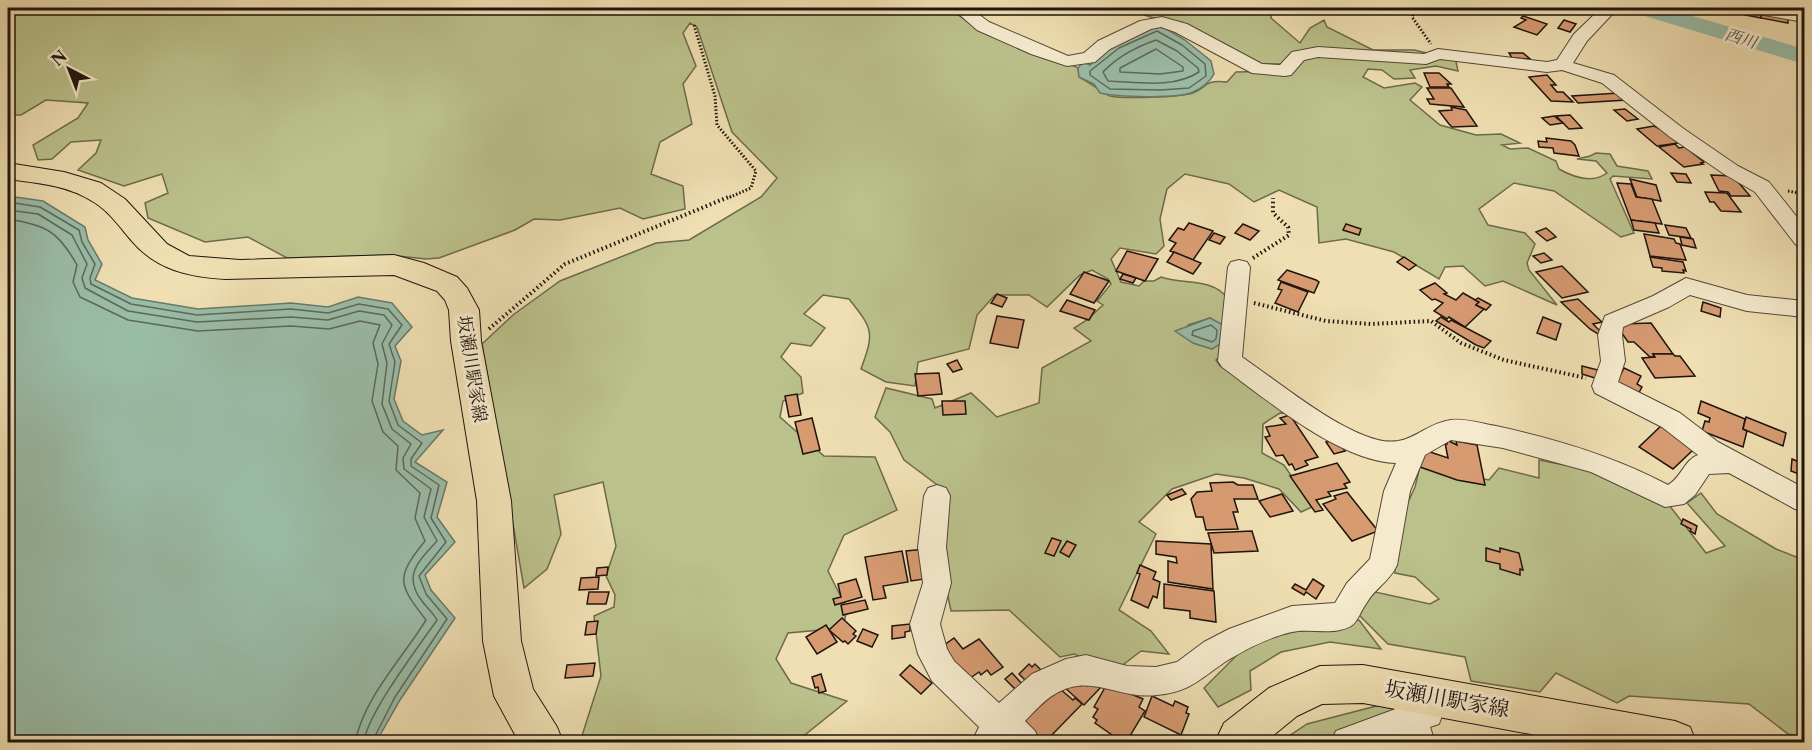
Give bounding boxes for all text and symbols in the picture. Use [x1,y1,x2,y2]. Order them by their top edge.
water label: 西川 [1723,24,1761,53]
north arrow [39,39,99,99]
text: N [47,46,71,70]
street label: 坂瀬川駅家線 [453,314,491,424]
street label: 坂瀬川駅家線 [1383,675,1511,722]

